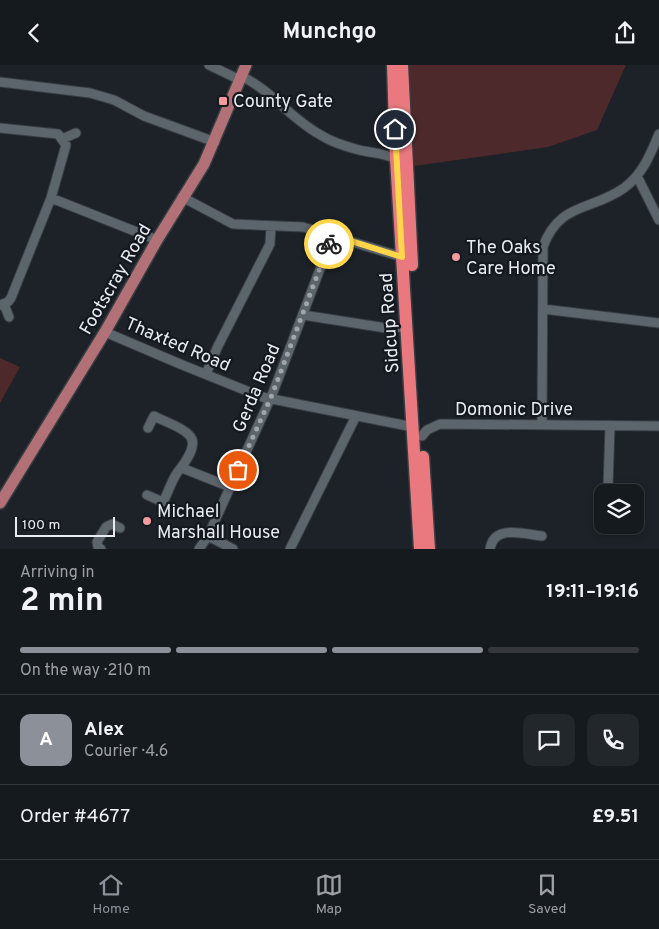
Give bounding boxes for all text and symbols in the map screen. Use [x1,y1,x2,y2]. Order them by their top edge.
icon: back [20,19,48,47]
text: Munchgo [283,19,377,46]
icon: share [611,19,639,47]
place label: County Gate [233,91,333,114]
marker: County Gate [217,95,229,107]
pin [374,108,416,150]
icon: home [381,115,409,143]
courier [304,219,354,269]
street label: Footscray Road [75,220,157,339]
icon: bike [315,230,343,258]
place label: The Oaks Care Home [466,237,556,281]
marker: The Oaks Care Home [450,251,462,263]
street label: Sidcup Road [376,272,405,374]
street label: Thaxted Road [121,313,234,378]
street label: Gerda Road [228,341,286,436]
street label: Domonic Drive [455,399,573,422]
pin [217,449,259,491]
icon: bag [224,456,252,484]
map controls [594,484,644,534]
button: layers [594,484,644,534]
place label: Michael Marshall House [157,501,280,545]
scale bar [15,514,115,537]
marker: Michael Marshall House [141,515,153,527]
text: 100 m [22,517,60,534]
text: Arriving in [20,563,95,583]
text: 19:11–19:16 [546,580,639,604]
text: 2 min [20,582,104,622]
text: On the way · 210 m [20,661,151,681]
button: chat [523,714,575,766]
button: phone [587,714,639,766]
text: Alex [84,718,124,742]
text: A [39,728,53,752]
text: Courier · 4.6 [84,742,168,762]
text: Order #4677 [20,805,130,829]
text: £9.51 [592,805,639,829]
tab: Home [93,871,130,918]
tab: Map [315,871,343,918]
tab: Saved [528,871,566,918]

